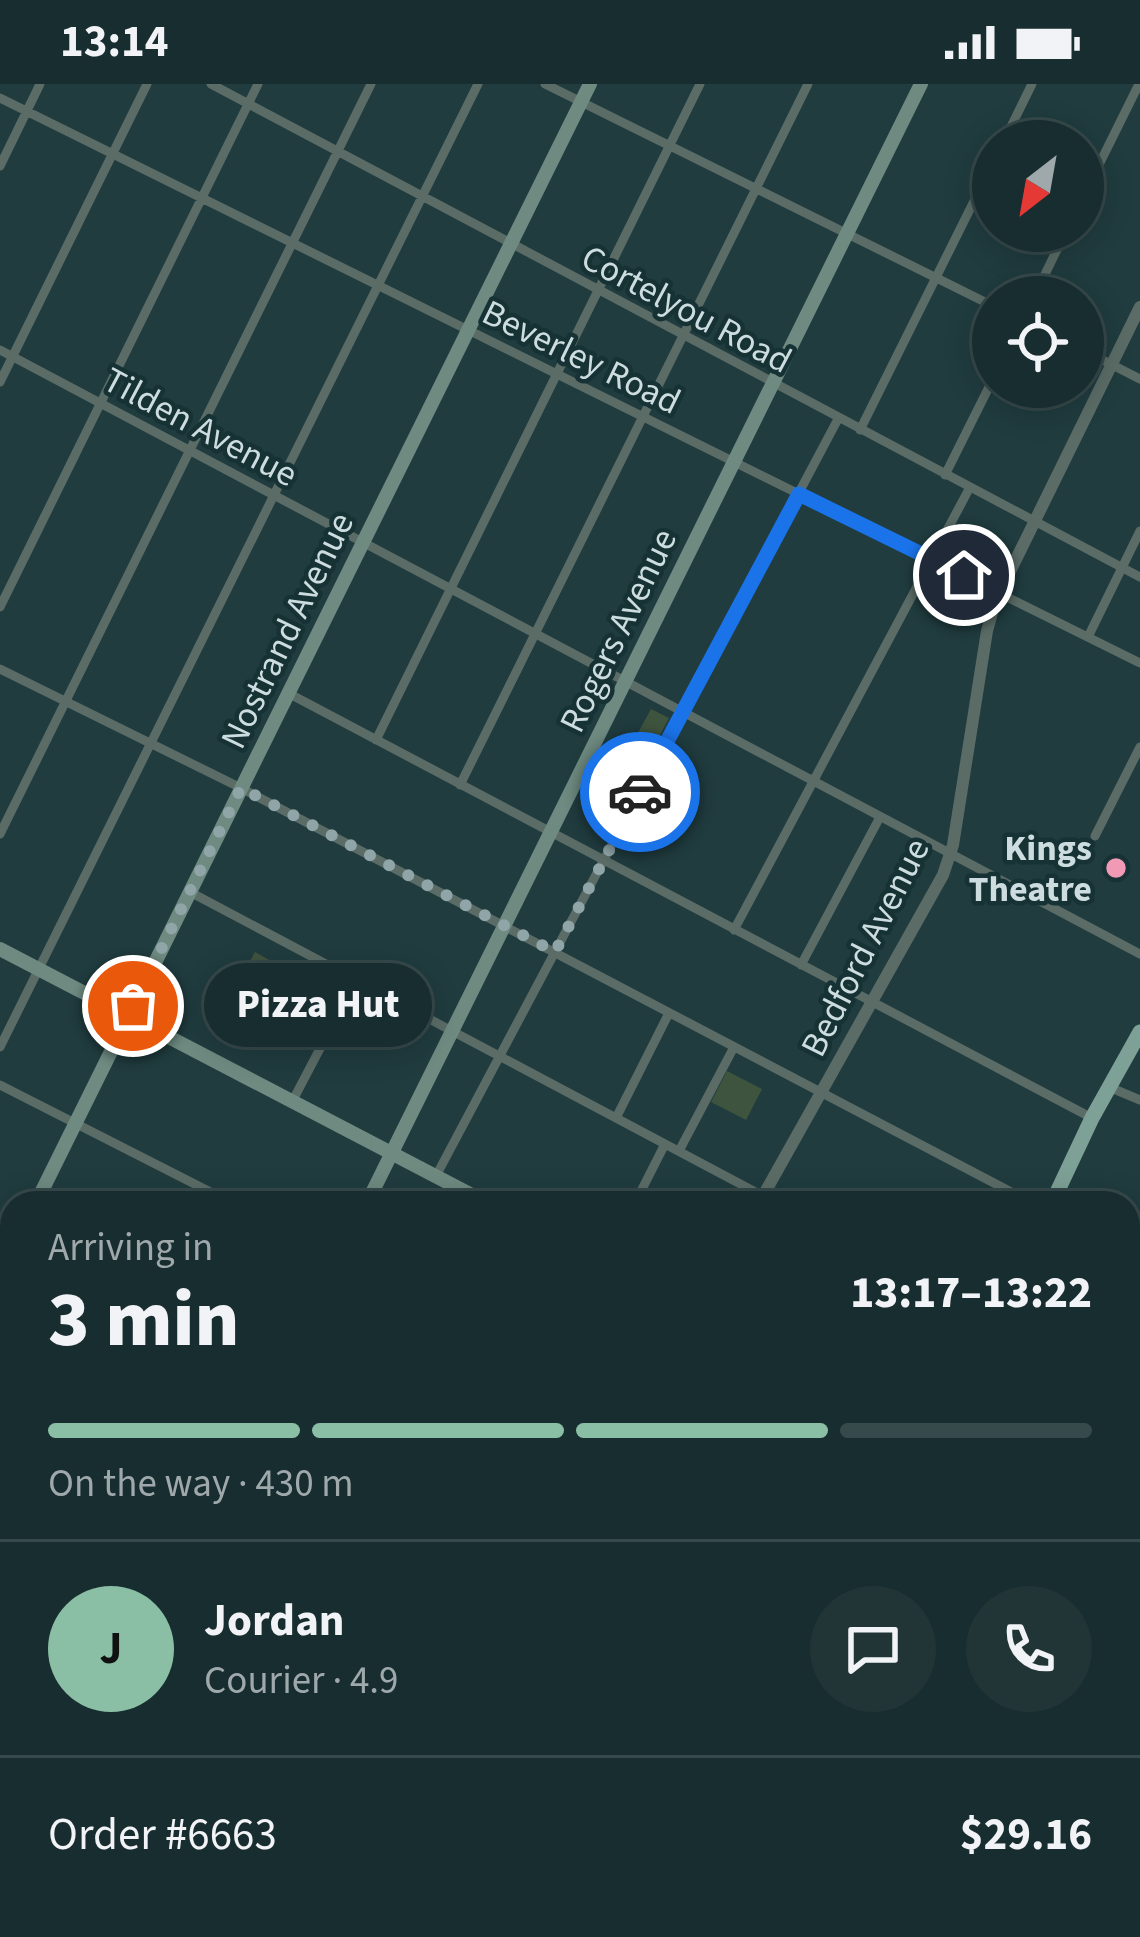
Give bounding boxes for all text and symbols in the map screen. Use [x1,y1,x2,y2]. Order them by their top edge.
text: 13:14 [60,10,169,74]
north arrow [972,120,1104,252]
map controls [972,120,1104,408]
street label: Cortelyou Road [572,232,800,386]
button: locate [972,276,1104,408]
street label: Beverley Road [474,287,689,427]
street label: Tilden Avenue [94,355,306,500]
street label: Nostrand Avenue [208,504,367,757]
street label: Rogers Avenue [547,520,690,741]
pin [913,524,1015,626]
icon: home [931,542,997,608]
courier [580,732,700,852]
icon: car [607,759,673,825]
place label: Kings Theatre [968,823,1092,915]
street label: Bedford Avenue [788,830,942,1066]
marker: Kings Theatre [1103,855,1129,881]
pin [82,955,184,1057]
callout: Pizza Hut [205,964,433,1048]
icon: bag [100,973,166,1039]
text: Pizza Hut [236,977,400,1033]
text: Arriving in [48,1220,213,1276]
text: 13:17–13:22 [850,1261,1092,1325]
text: 3 min [48,1265,240,1376]
text: On the way · 430 m [48,1456,354,1512]
button: chat [810,1586,936,1712]
button: phone [966,1586,1092,1712]
text: Jordan [204,1589,345,1653]
text: J [100,1617,122,1681]
text: Courier · 4.9 [204,1653,398,1709]
text: Order #6663 [48,1803,277,1867]
text: $29.16 [960,1803,1092,1867]

